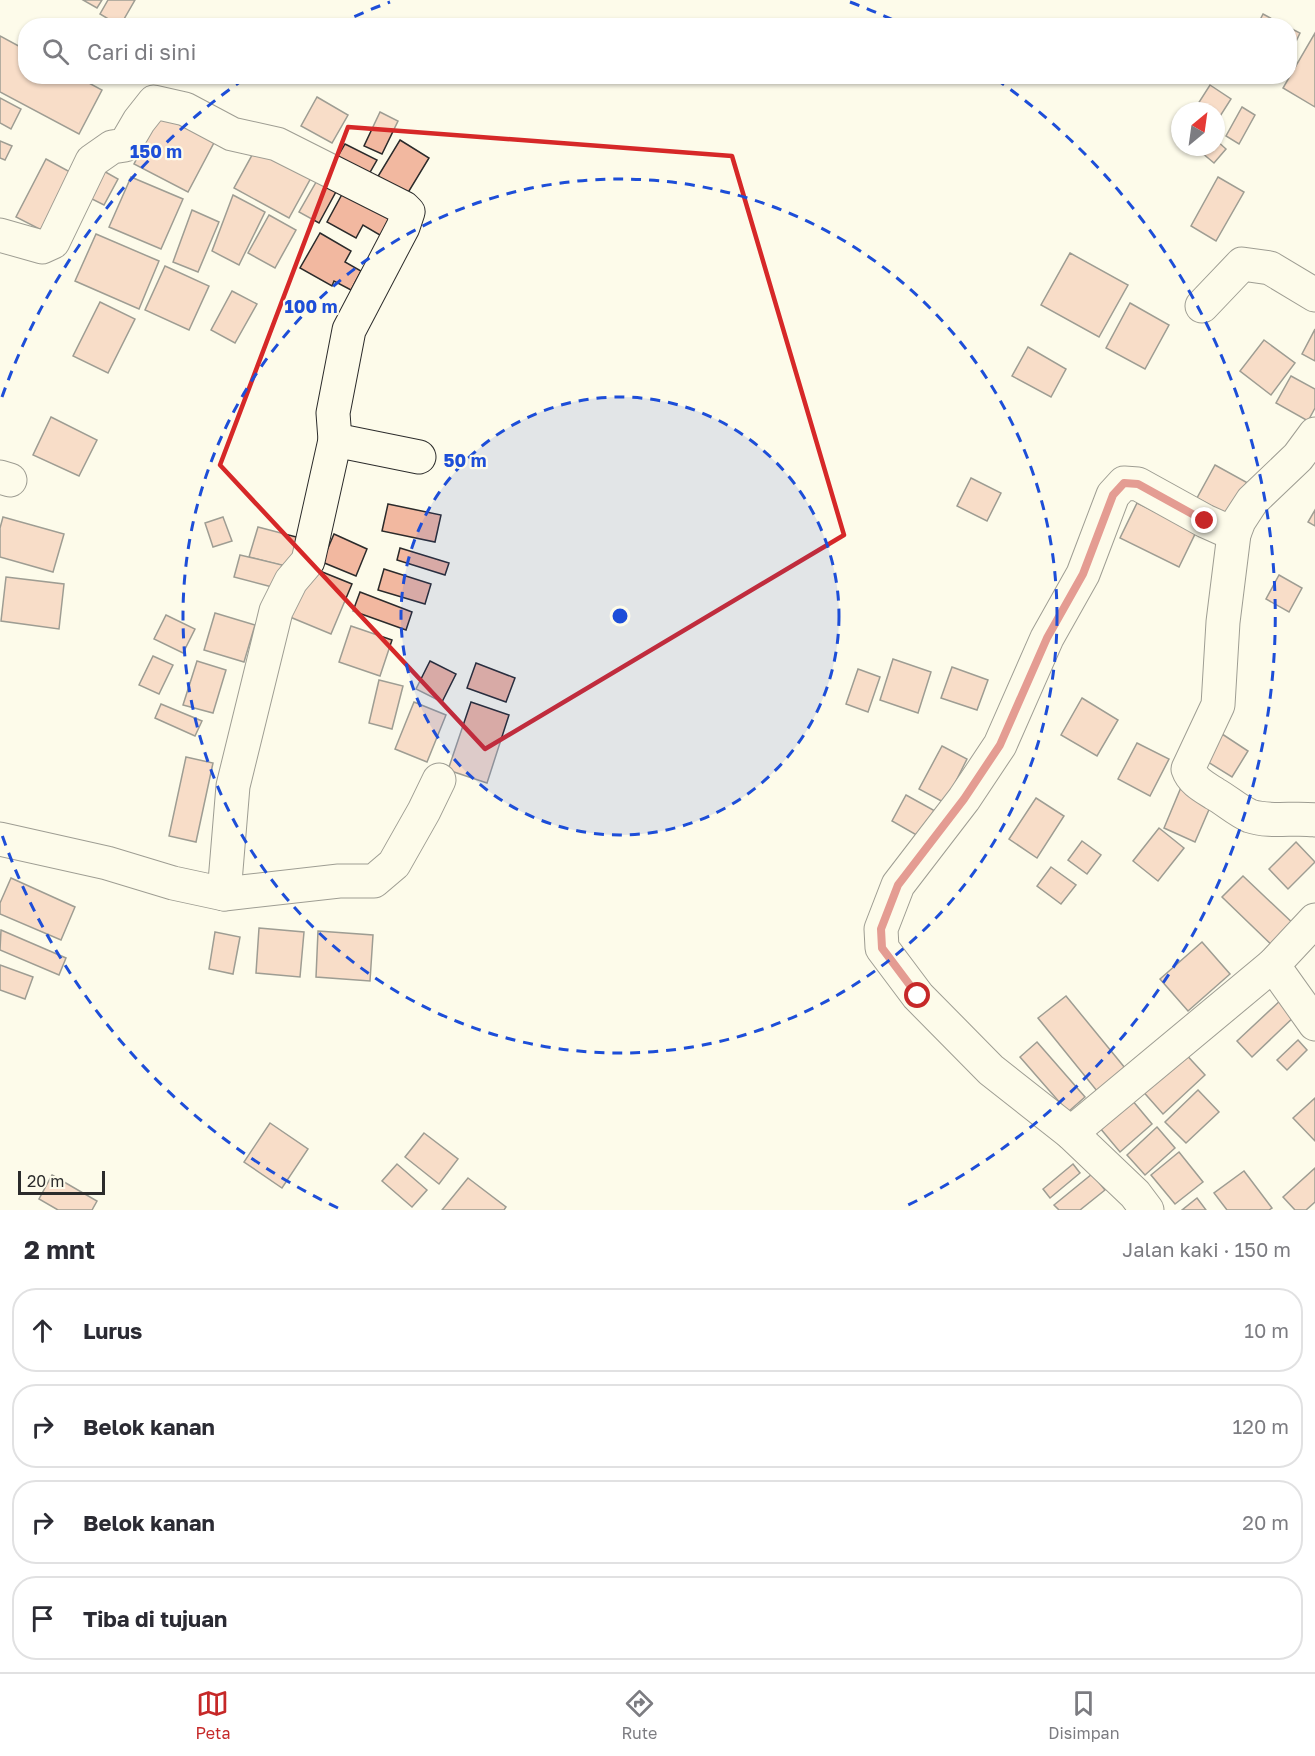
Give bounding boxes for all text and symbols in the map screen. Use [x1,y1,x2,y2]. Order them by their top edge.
search box [18,18,1297,84]
icon: search [39,35,72,68]
text: Cari di sini [87,38,196,65]
north arrow [1171,102,1225,156]
text: 150 m [130,140,182,162]
text: 100 m [285,295,337,317]
text: 50 m [444,449,486,471]
route end [1191,507,1217,533]
centre of rings [610,606,630,626]
route start [904,982,930,1008]
scale bar [18,1168,105,1196]
text: 20 m [27,1171,64,1191]
text: 2 mnt [24,1234,95,1265]
text: Jalan kaki · 150 m [1122,1237,1291,1261]
icon: ahead [26,1314,59,1347]
text: Lurus [83,1317,142,1344]
text: 10 m [1244,1318,1289,1342]
icon: right [26,1410,59,1443]
text: Belok kanan [83,1413,215,1440]
text: 120 m [1233,1414,1289,1438]
icon: right [26,1506,59,1539]
text: Belok kanan [83,1509,215,1536]
text: 20 m [1242,1510,1289,1534]
icon: arrive [26,1602,59,1635]
text: Tiba di tujuan [83,1605,227,1632]
tab: Peta [195,1687,231,1743]
tab: Rute [621,1687,657,1743]
tab: Disimpan [1048,1687,1119,1743]

